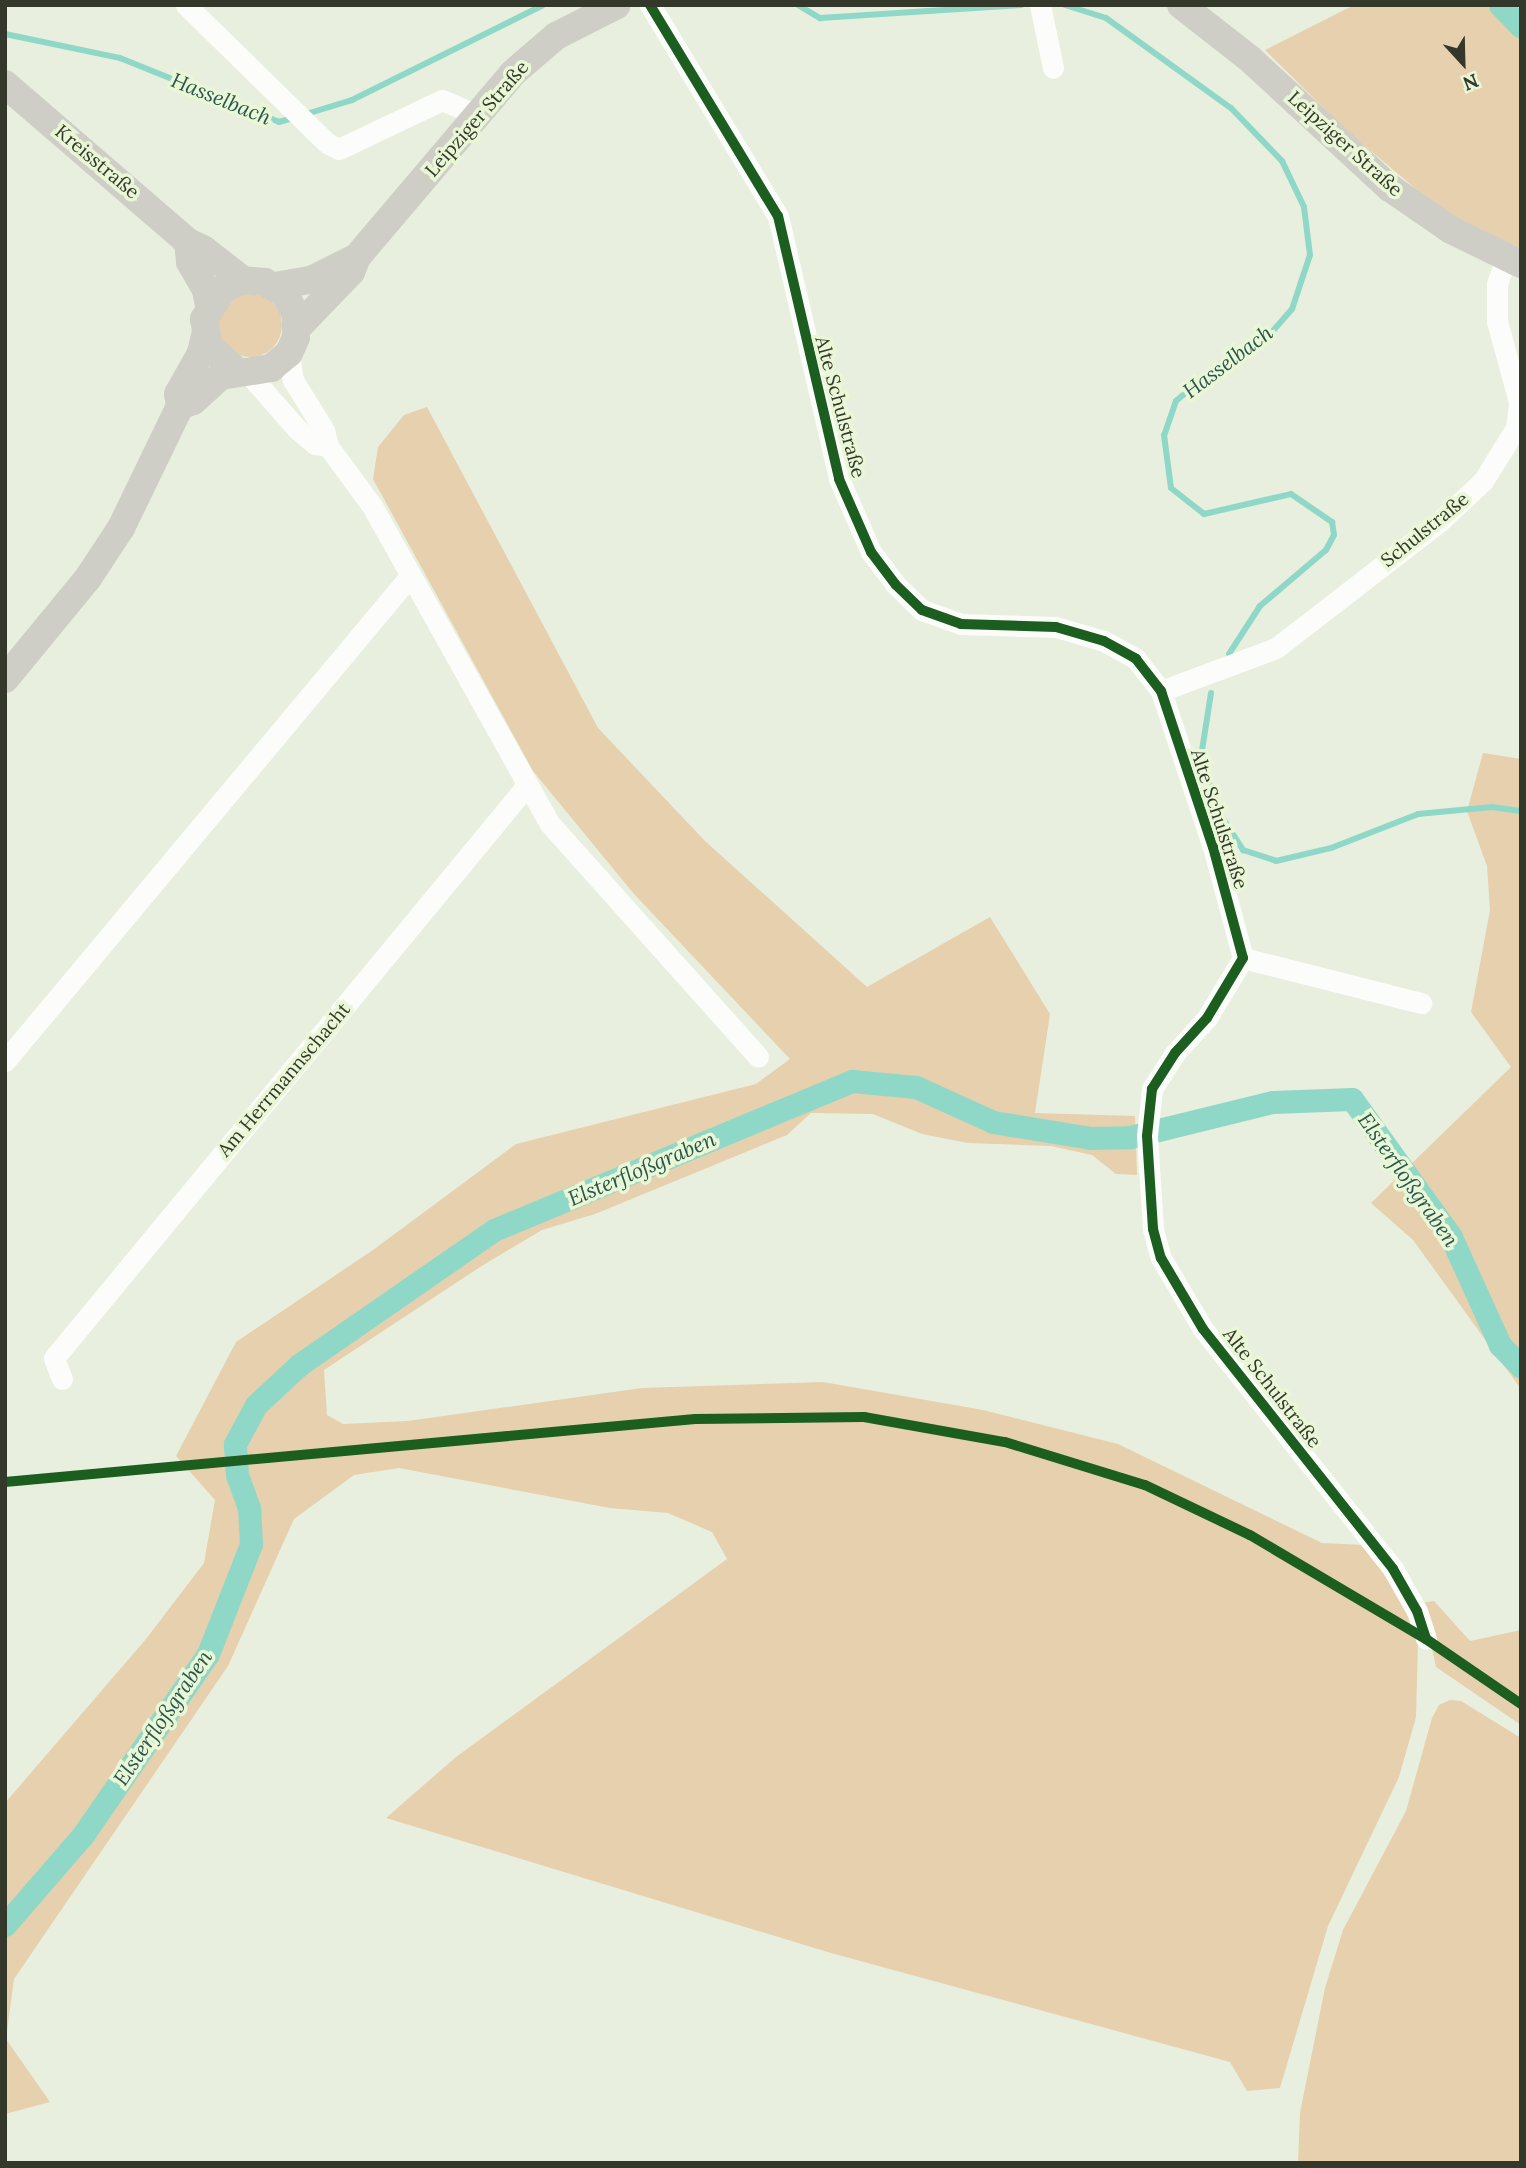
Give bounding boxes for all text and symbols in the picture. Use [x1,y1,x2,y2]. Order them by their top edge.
north arrow [1428,28,1498,98]
street label: Leipziger Straße [420,56,534,182]
water label: Hasselbach [167,68,275,130]
text: N [1460,69,1482,96]
street label: Leipziger Straße [1283,87,1407,201]
street label: Kreisstraße [50,120,144,204]
water label: Hasselbach [1178,320,1278,404]
street label: Alte Schulstraße [810,334,870,480]
street label: Schulstraße [1377,488,1473,572]
street label: Alte Schulstraße [1186,746,1252,892]
street label: Am Herrmannschacht [213,999,355,1161]
water label: Elsterfloßgraben [1352,1108,1464,1252]
water label: Elsterfloßgraben [564,1127,720,1211]
street label: Alte Schulstraße [1218,1324,1326,1452]
water label: Elsterfloßgraben [108,1646,218,1790]

